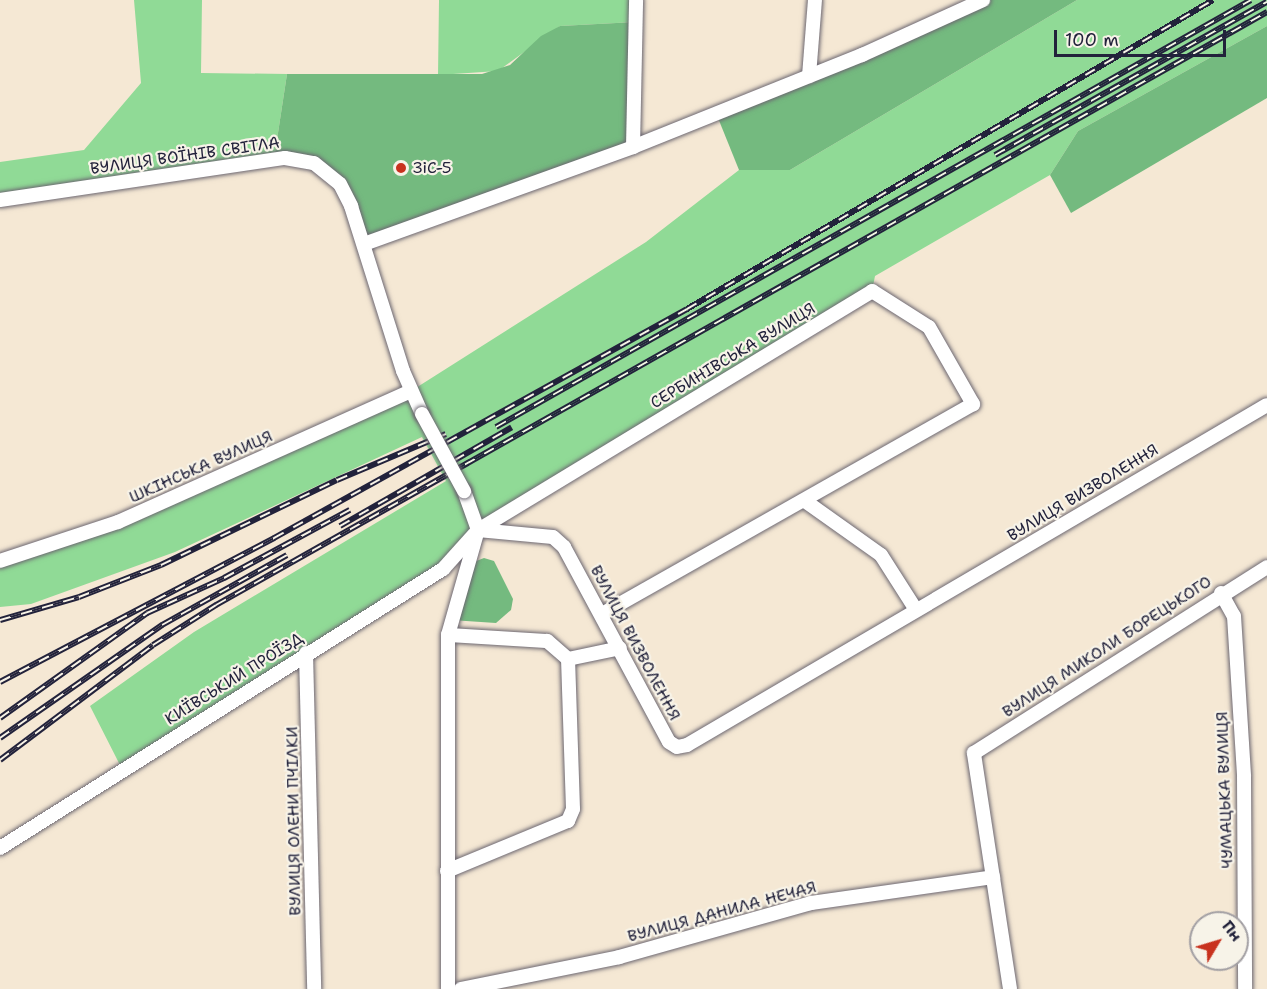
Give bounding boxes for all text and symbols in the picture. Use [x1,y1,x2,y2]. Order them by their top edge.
scale bar [1057,18,1230,56]
text: 100 m [1065,28,1119,52]
street label: ВУЛИЦЯ ВОЇНІВ СВІТЛА [89,133,281,179]
place label: ЗіС-5 [413,158,452,178]
marker: ЗіС-5 [394,161,408,175]
street label: СЕРБИНІВСЬКА ВУЛИЦЯ [647,299,819,413]
street label: ШКІНСЬКА ВУЛИЦЯ [126,427,276,507]
street label: ВУЛИЦЯ ВИЗВОЛЕННЯ [1004,440,1162,546]
street label: ВУЛИЦЯ ВИЗВОЛЕННЯ [586,562,684,724]
street label: ВУЛИЦЯ МИКОЛИ БОРЕЦЬКОГО [999,572,1215,722]
street label: КИЇВСЬКИЙ ПРОЇЗД [162,629,306,729]
street label: ЧУМАЦЬКА ВУЛИЦЯ [1213,711,1237,869]
street label: ВУЛИЦЯ ОЛЕНИ ПЧІЛКИ [283,726,305,916]
street label: ВУЛИЦЯ ДАНИЛА НЕЧАЯ [626,878,818,946]
north arrow [1189,911,1249,971]
text: Пн [1217,916,1247,946]

